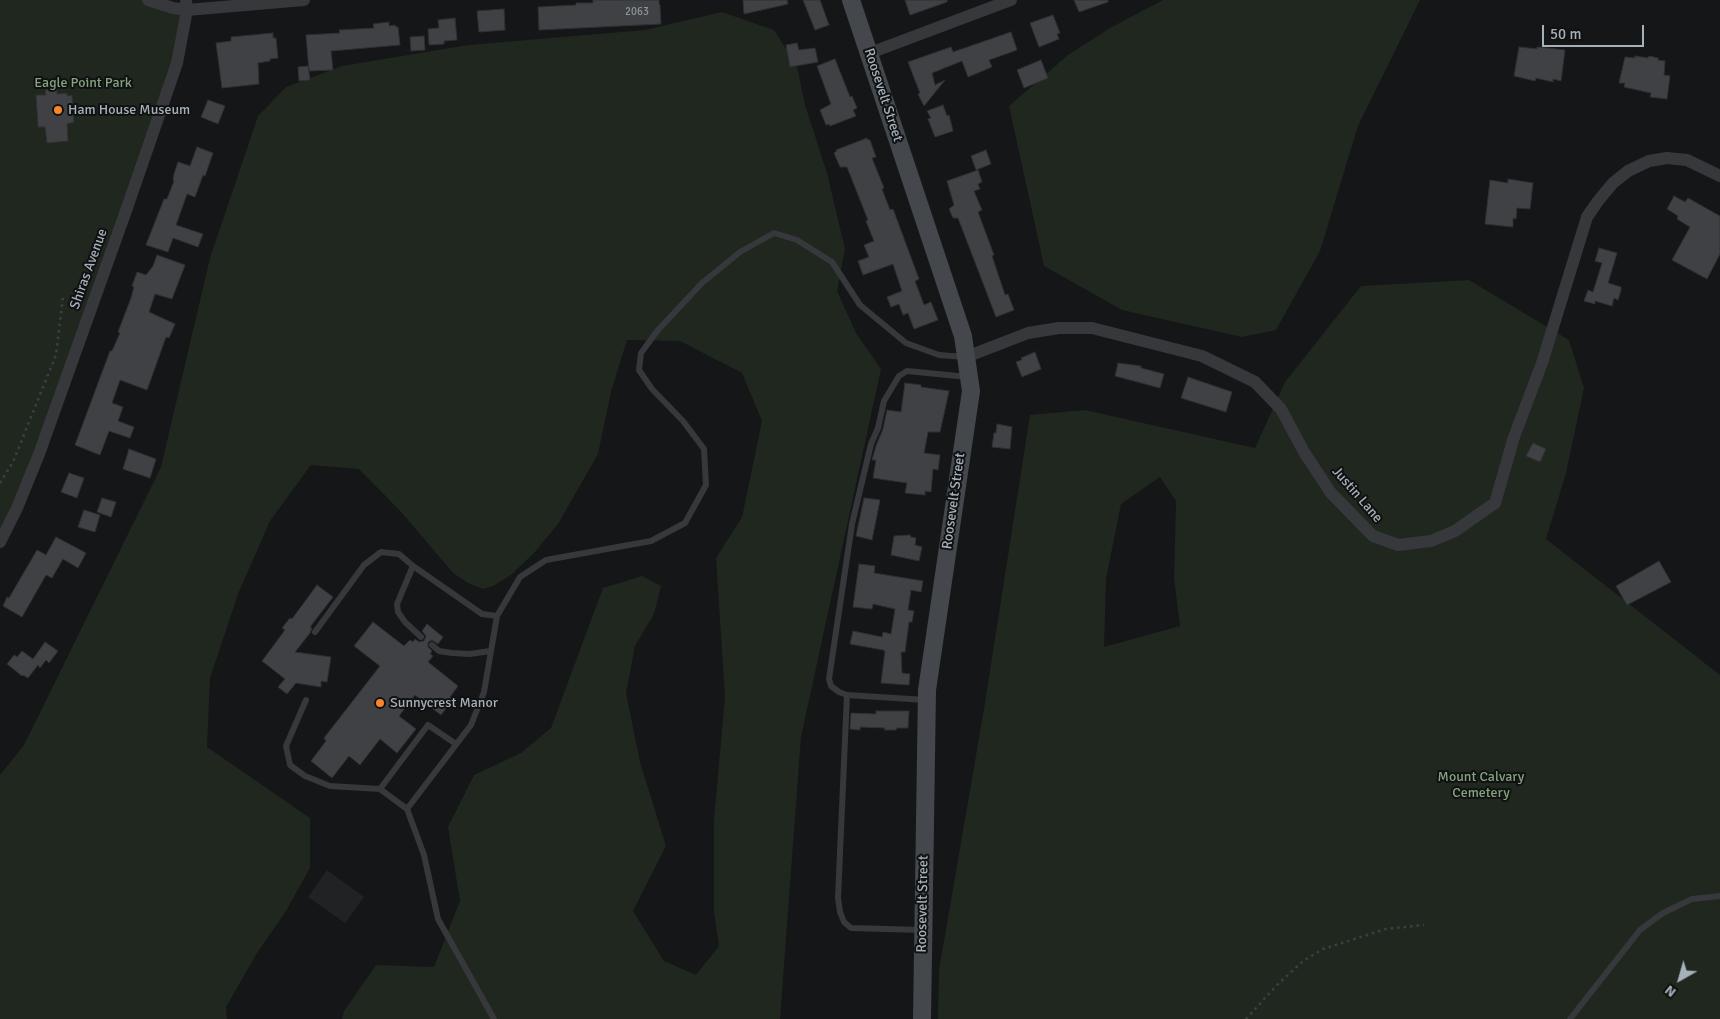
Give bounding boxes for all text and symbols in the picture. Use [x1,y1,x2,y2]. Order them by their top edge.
house number: 2063 [625,5,649,19]
scale bar [1545,15,1648,47]
text: 50 m [1550,25,1581,43]
street label: Roosevelt Street [860,46,906,144]
park label: Eagle Point Park [34,75,132,91]
place label: Ham House Museum [68,102,190,118]
marker: Ham House Museum [52,104,64,116]
street label: Shiras Avenue [67,226,111,312]
street label: Roosevelt Street [939,452,969,550]
street label: Justin Lane [1328,464,1386,526]
place label: Sunnycrest Manor [390,695,498,711]
marker: Sunnycrest Manor [374,697,386,709]
park label: Mount Calvary Cemetery [1438,769,1524,802]
street label: Roosevelt Street [914,855,932,953]
north arrow [1655,954,1705,1004]
text: N [1661,982,1680,1001]

